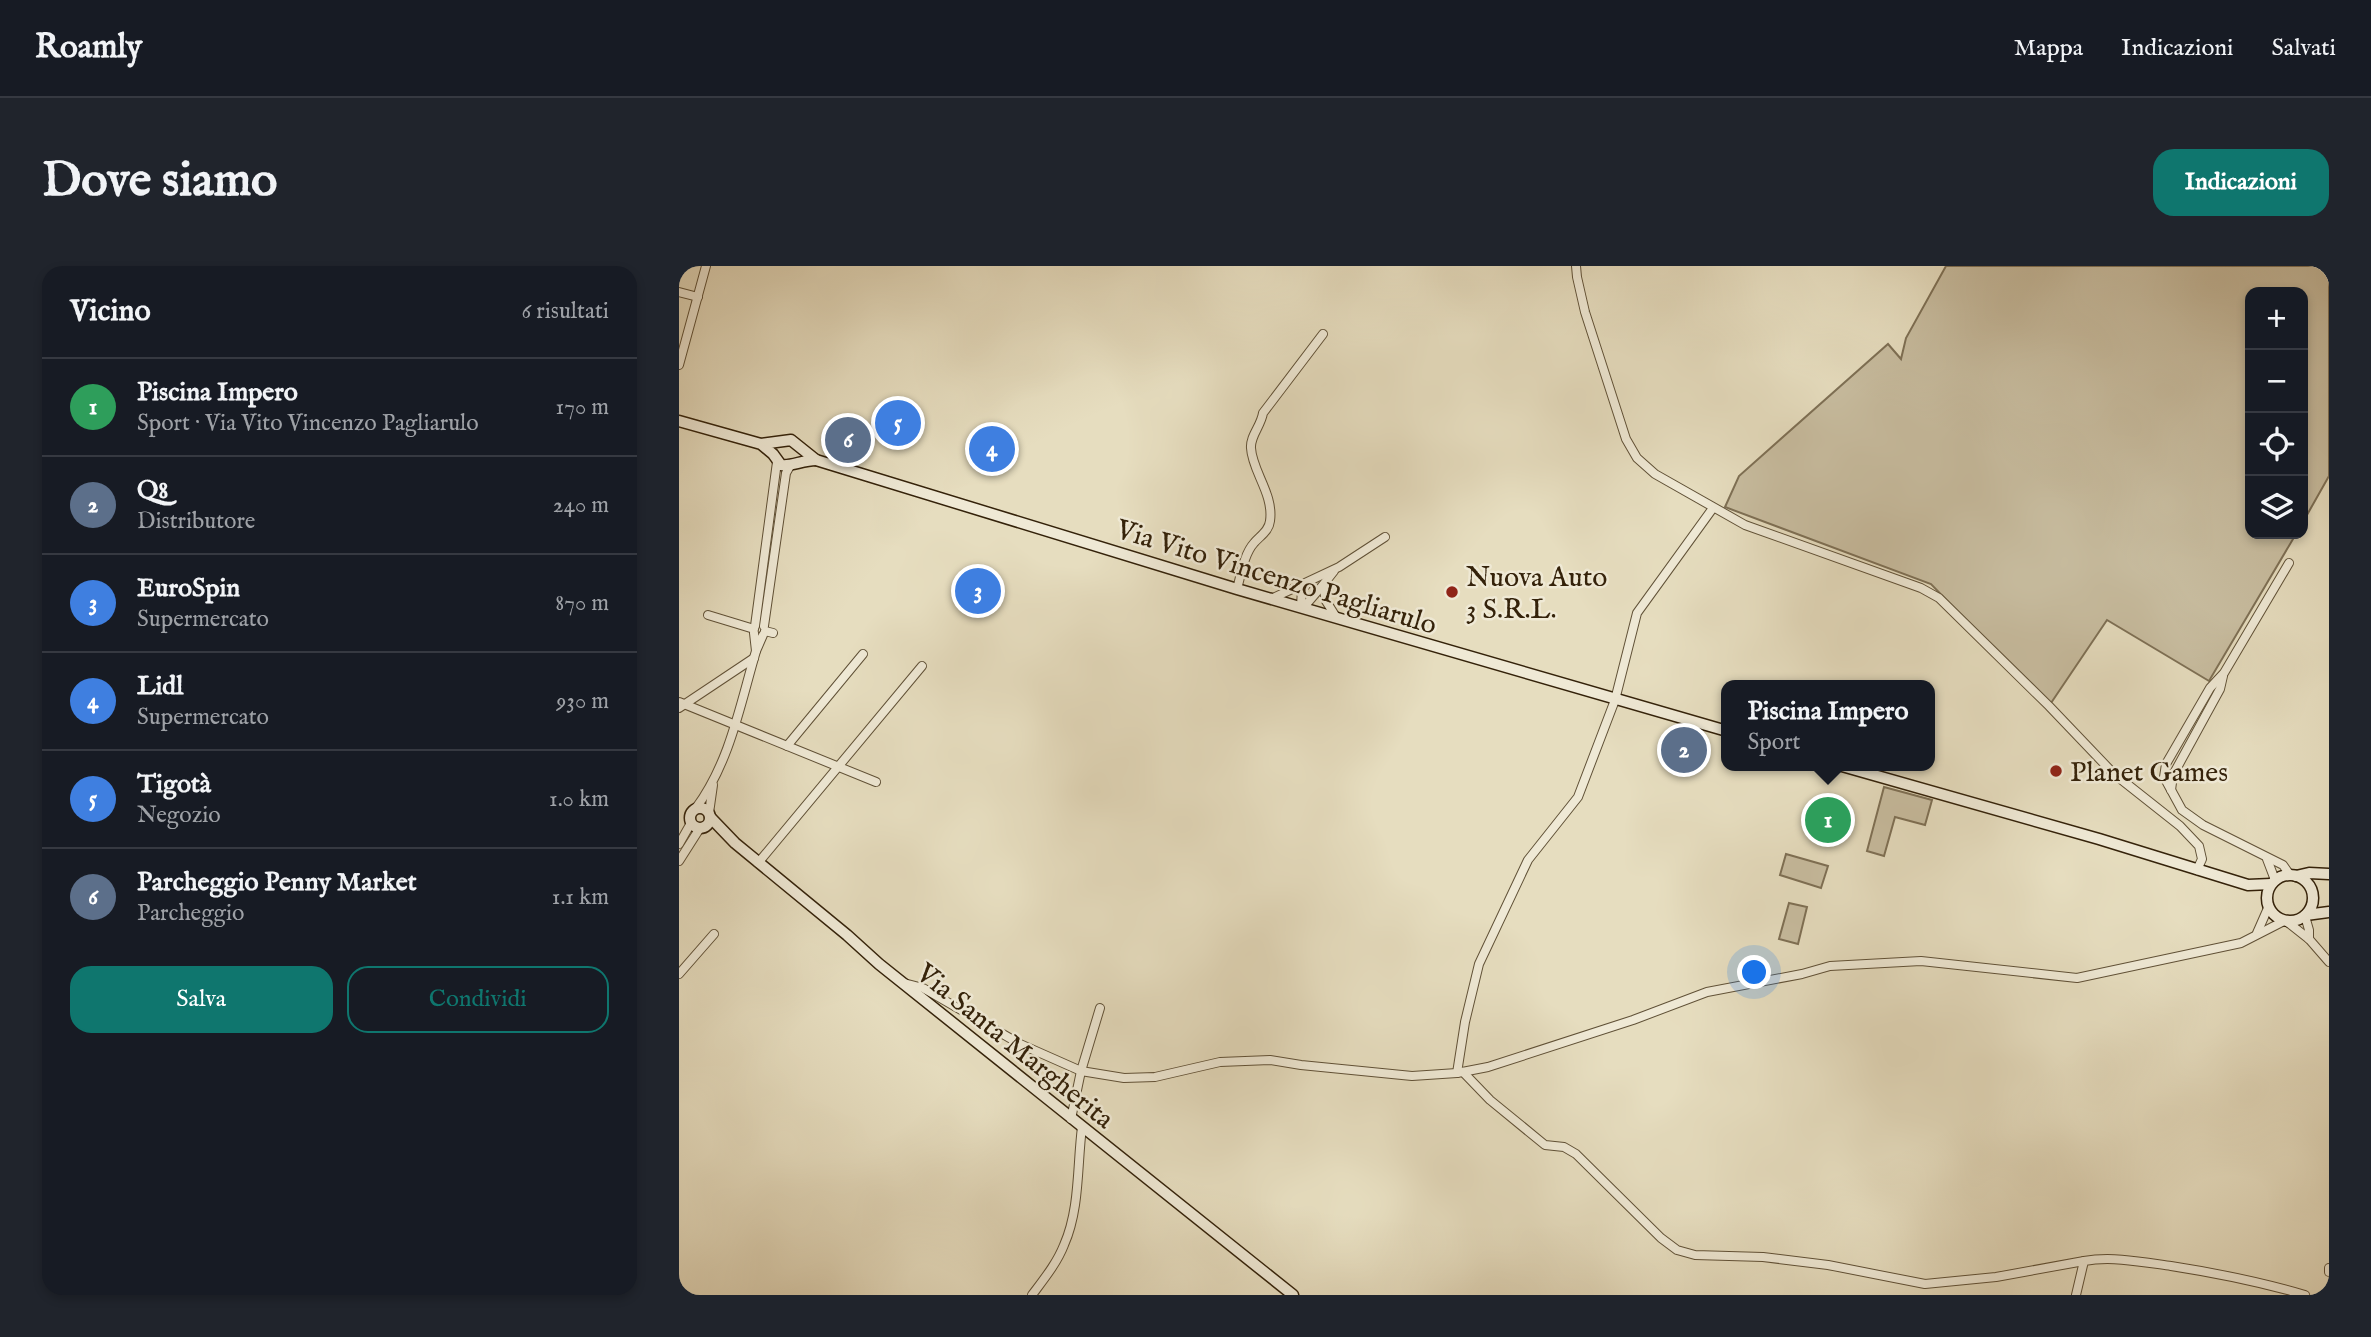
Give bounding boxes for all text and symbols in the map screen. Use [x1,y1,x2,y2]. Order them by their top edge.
text: Roamly [35,27,142,69]
text: Mappa [2014,33,2083,64]
text: Indicazioni [2121,33,2233,64]
text: Salvati [2271,33,2336,64]
button: Indicazioni [2153,149,2329,216]
text: Dove siamo [42,151,278,213]
map controls [2245,287,2308,539]
button: + [2245,287,2308,350]
text: Vicino [70,293,151,331]
text: 6 risultati [521,297,609,326]
button: − [2245,350,2308,413]
text: Piscina Impero [137,376,298,409]
text: 1 [89,393,97,422]
text: 170 m [556,393,609,422]
pin: 5 [875,397,921,449]
text: Sport · Via Vito Vincenzo Pagliarulo [137,409,479,438]
button: locate [2245,413,2308,476]
pin: 6 [825,414,871,466]
pin: 4 [969,423,1015,475]
text: Q8 [137,474,169,507]
button: layers [2245,476,2308,539]
text: 2 [88,491,98,520]
text: 240 m [553,491,609,520]
text: Distributore [137,507,255,536]
street label: Via Vito Vincenzo Pagliarulo [1111,513,1441,644]
place label: Nuova Auto 3 S.R.L. [1466,561,1607,628]
pin: 3 [955,565,1001,617]
text: EuroSpin [137,572,240,605]
marker: Nuova Auto 3 S.R.L. [1444,584,1460,600]
text: 3 [89,589,97,618]
text: 870 m [555,589,609,618]
text: Supermercato [137,605,269,634]
text: Lidl [137,670,183,703]
popup [1721,680,1935,771]
text: 4 [87,687,99,716]
text: 930 m [556,687,609,716]
text: Piscina Impero [1748,695,1908,728]
text: Supermercato [137,703,269,732]
pin: 2 [1661,724,1707,776]
text: Sport [1748,728,1801,757]
place label: Planet Games [2070,756,2228,791]
marker: Planet Games [2048,763,2064,779]
text: Tigotà [137,768,211,801]
text: 5 [89,785,97,814]
text: 1.0 km [549,785,609,814]
pin: 1 [1805,794,1851,846]
text: Negozio [137,801,221,830]
text: Parcheggio Penny Market [137,866,417,899]
text: 6 [88,883,98,912]
text: 1.1 km [552,883,609,912]
text: Parcheggio [137,899,245,928]
your location [1737,955,1771,989]
street label: Via Santa Margherita [908,956,1121,1138]
button: Salva [70,966,333,1033]
button: Condividi [347,966,609,1033]

